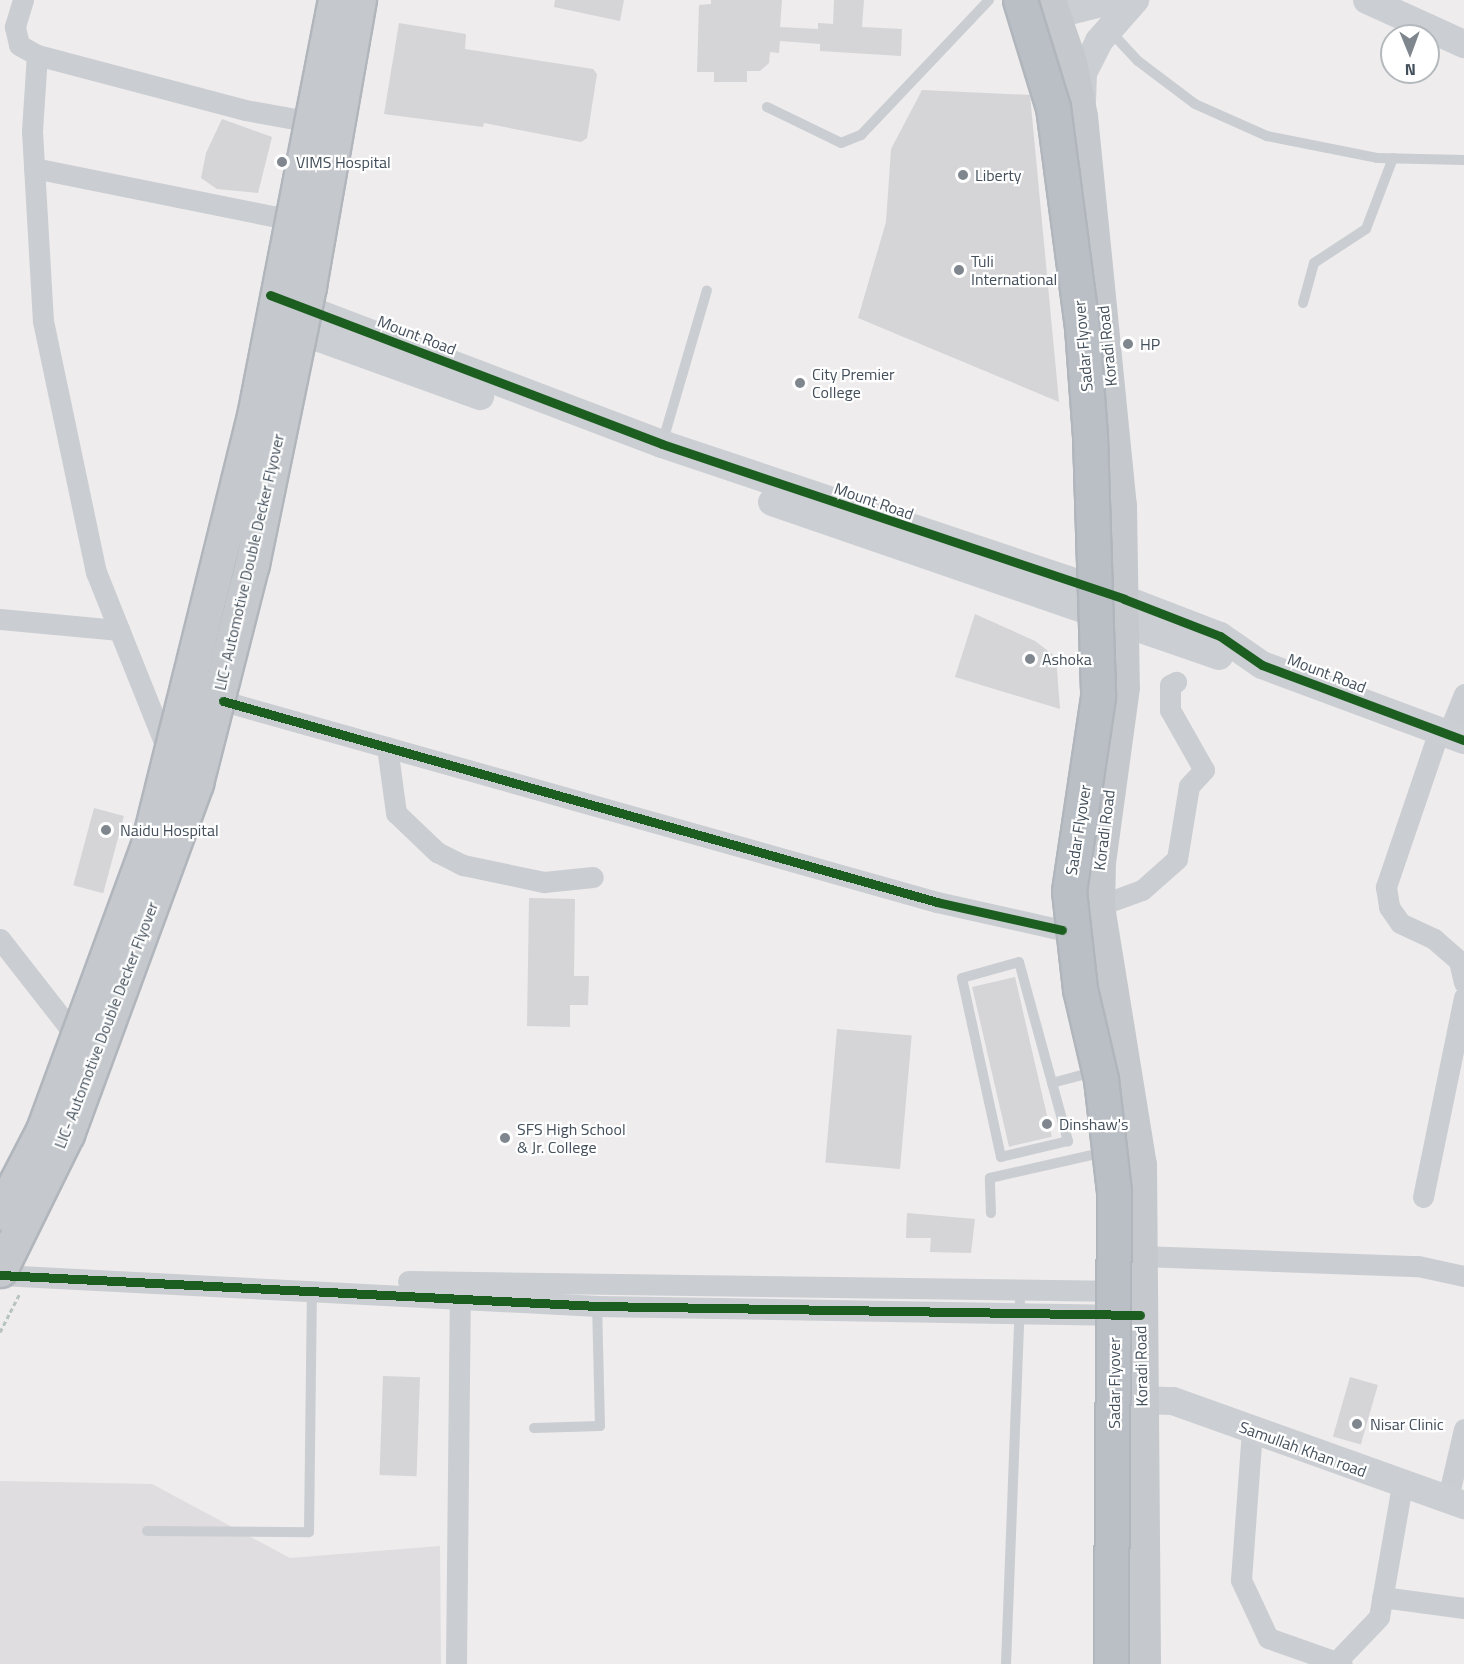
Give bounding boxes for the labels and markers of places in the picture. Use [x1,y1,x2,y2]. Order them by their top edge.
place label: VIMS Hospital [296,152,391,172]
marker: VIMS Hospital [273,153,291,171]
place label: Liberty [975,165,1022,185]
marker: Liberty [956,168,970,182]
place label: Tuli International [971,251,1057,289]
marker: Tuli International [952,263,966,277]
place label: HP [1140,334,1160,354]
marker: HP [1121,337,1135,351]
place label: City Premier College [812,364,895,402]
marker: City Premier College [793,376,807,390]
place label: Ashoka [1042,649,1092,669]
marker: Ashoka [1023,652,1037,666]
place label: Naidu Hospital [120,820,219,840]
marker: Naidu Hospital [97,821,115,839]
place label: Dinshaw's [1059,1114,1128,1134]
marker: Dinshaw's [1040,1117,1054,1131]
place label: SFS High School & Jr. College [517,1119,626,1157]
marker: SFS High School & Jr. College [498,1131,512,1145]
place label: Nisar Clinic [1370,1414,1444,1434]
marker: Nisar Clinic [1348,1415,1366,1433]

